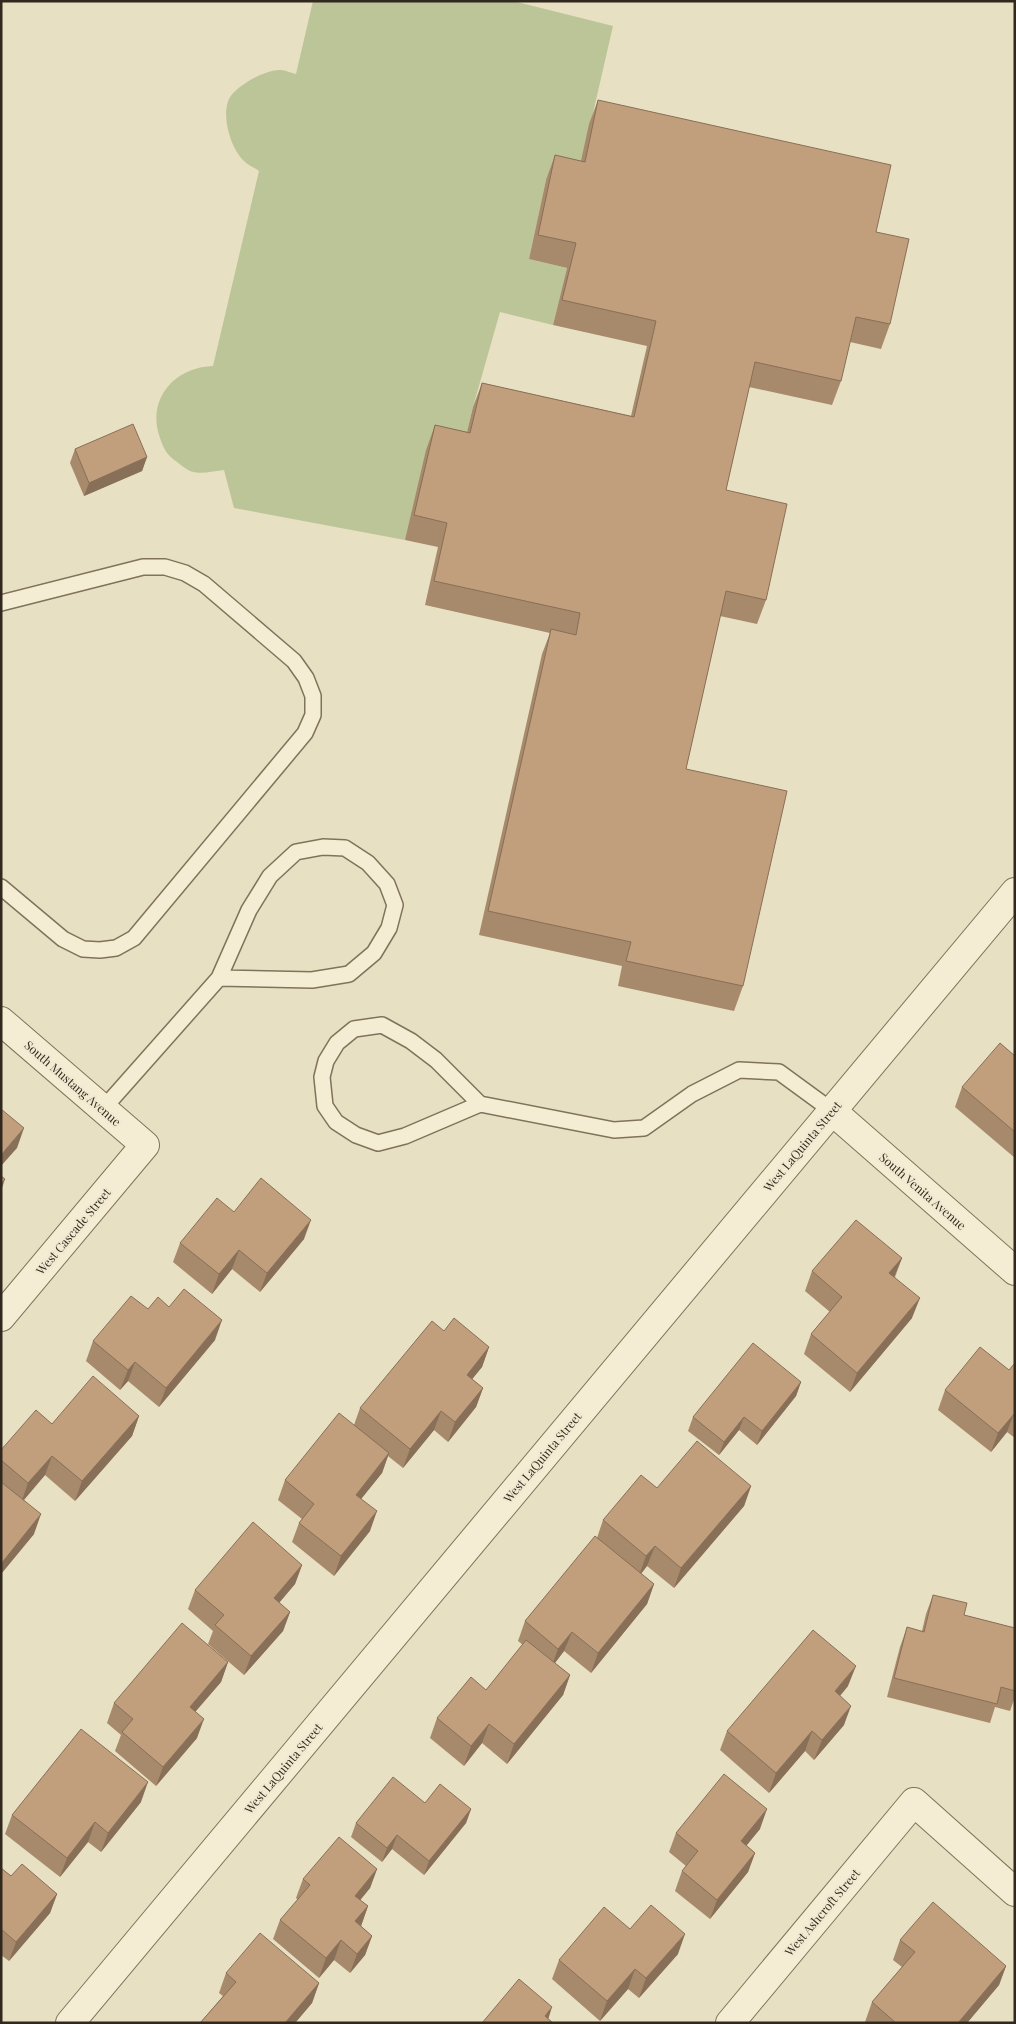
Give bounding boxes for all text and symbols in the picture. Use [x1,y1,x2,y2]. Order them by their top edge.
street label: South Mustang Avenue [21,1037,125,1129]
street label: West LaQuinta Street [759,1097,845,1195]
street label: South Venita Avenue [876,1149,970,1233]
street label: West Cascade Street [31,1184,114,1278]
street label: West LaQuinta Street [499,1408,585,1506]
street label: West LaQuinta Street [240,1719,326,1817]
street label: West Ashcroft Street [780,1865,864,1960]

